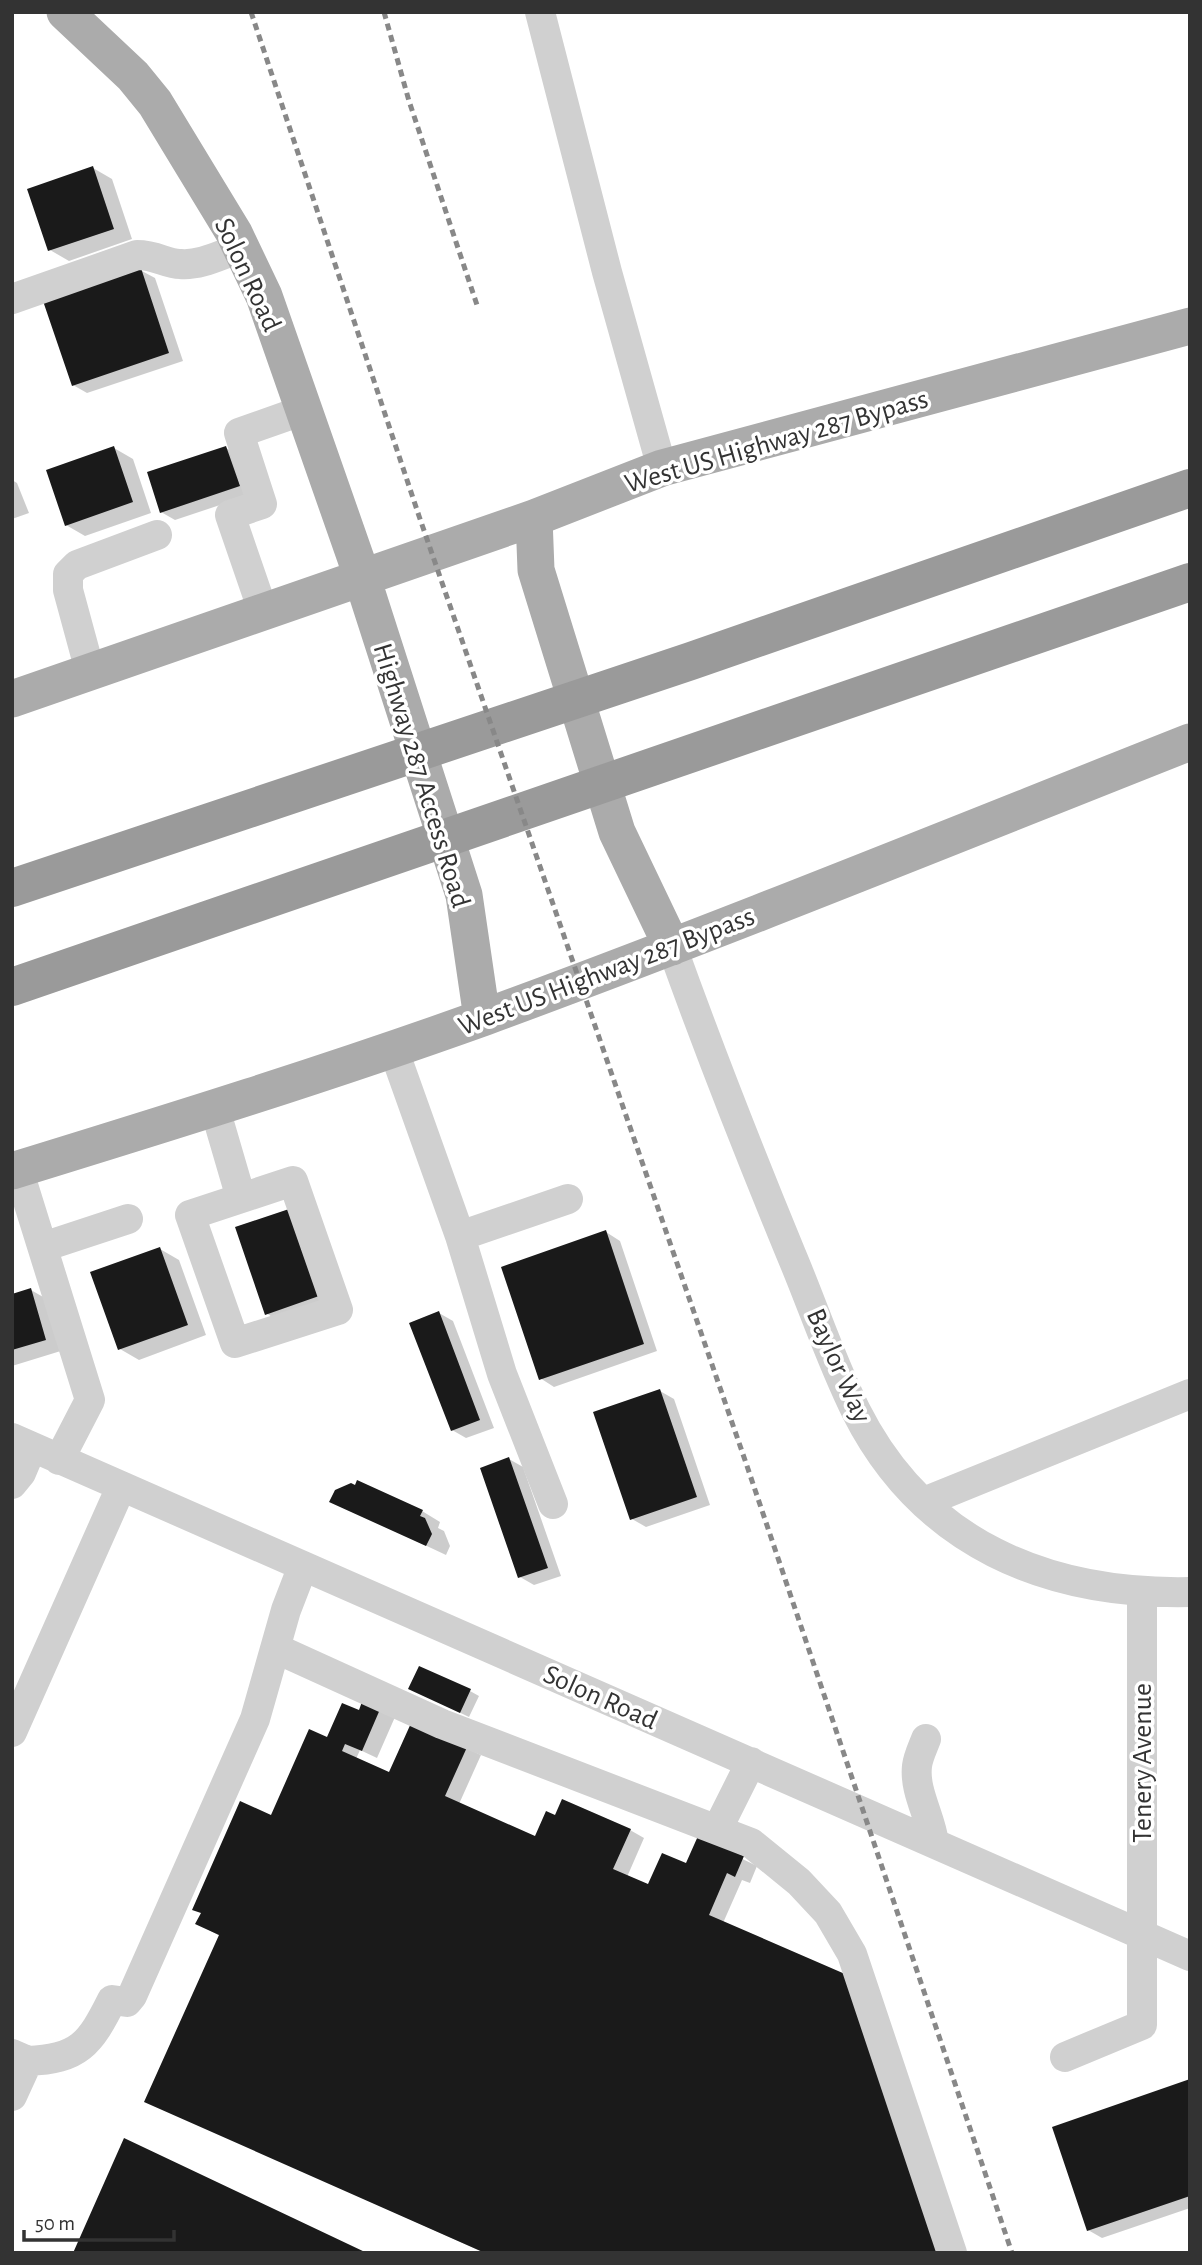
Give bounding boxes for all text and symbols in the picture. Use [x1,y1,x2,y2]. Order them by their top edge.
street label: Solon Road [209,214,286,336]
street label: West US Highway 287 Bypass [622,385,931,499]
street label: Highway 287 Access Road [368,640,475,911]
street label: West US Highway 287 Bypass [455,902,758,1041]
street label: Baylor Way [801,1305,876,1427]
street label: Solon Road [539,1660,661,1735]
street label: Tenery Avenue [1129,1683,1157,1843]
scale bar [24,2198,175,2242]
text: 50 m [35,2213,75,2234]

